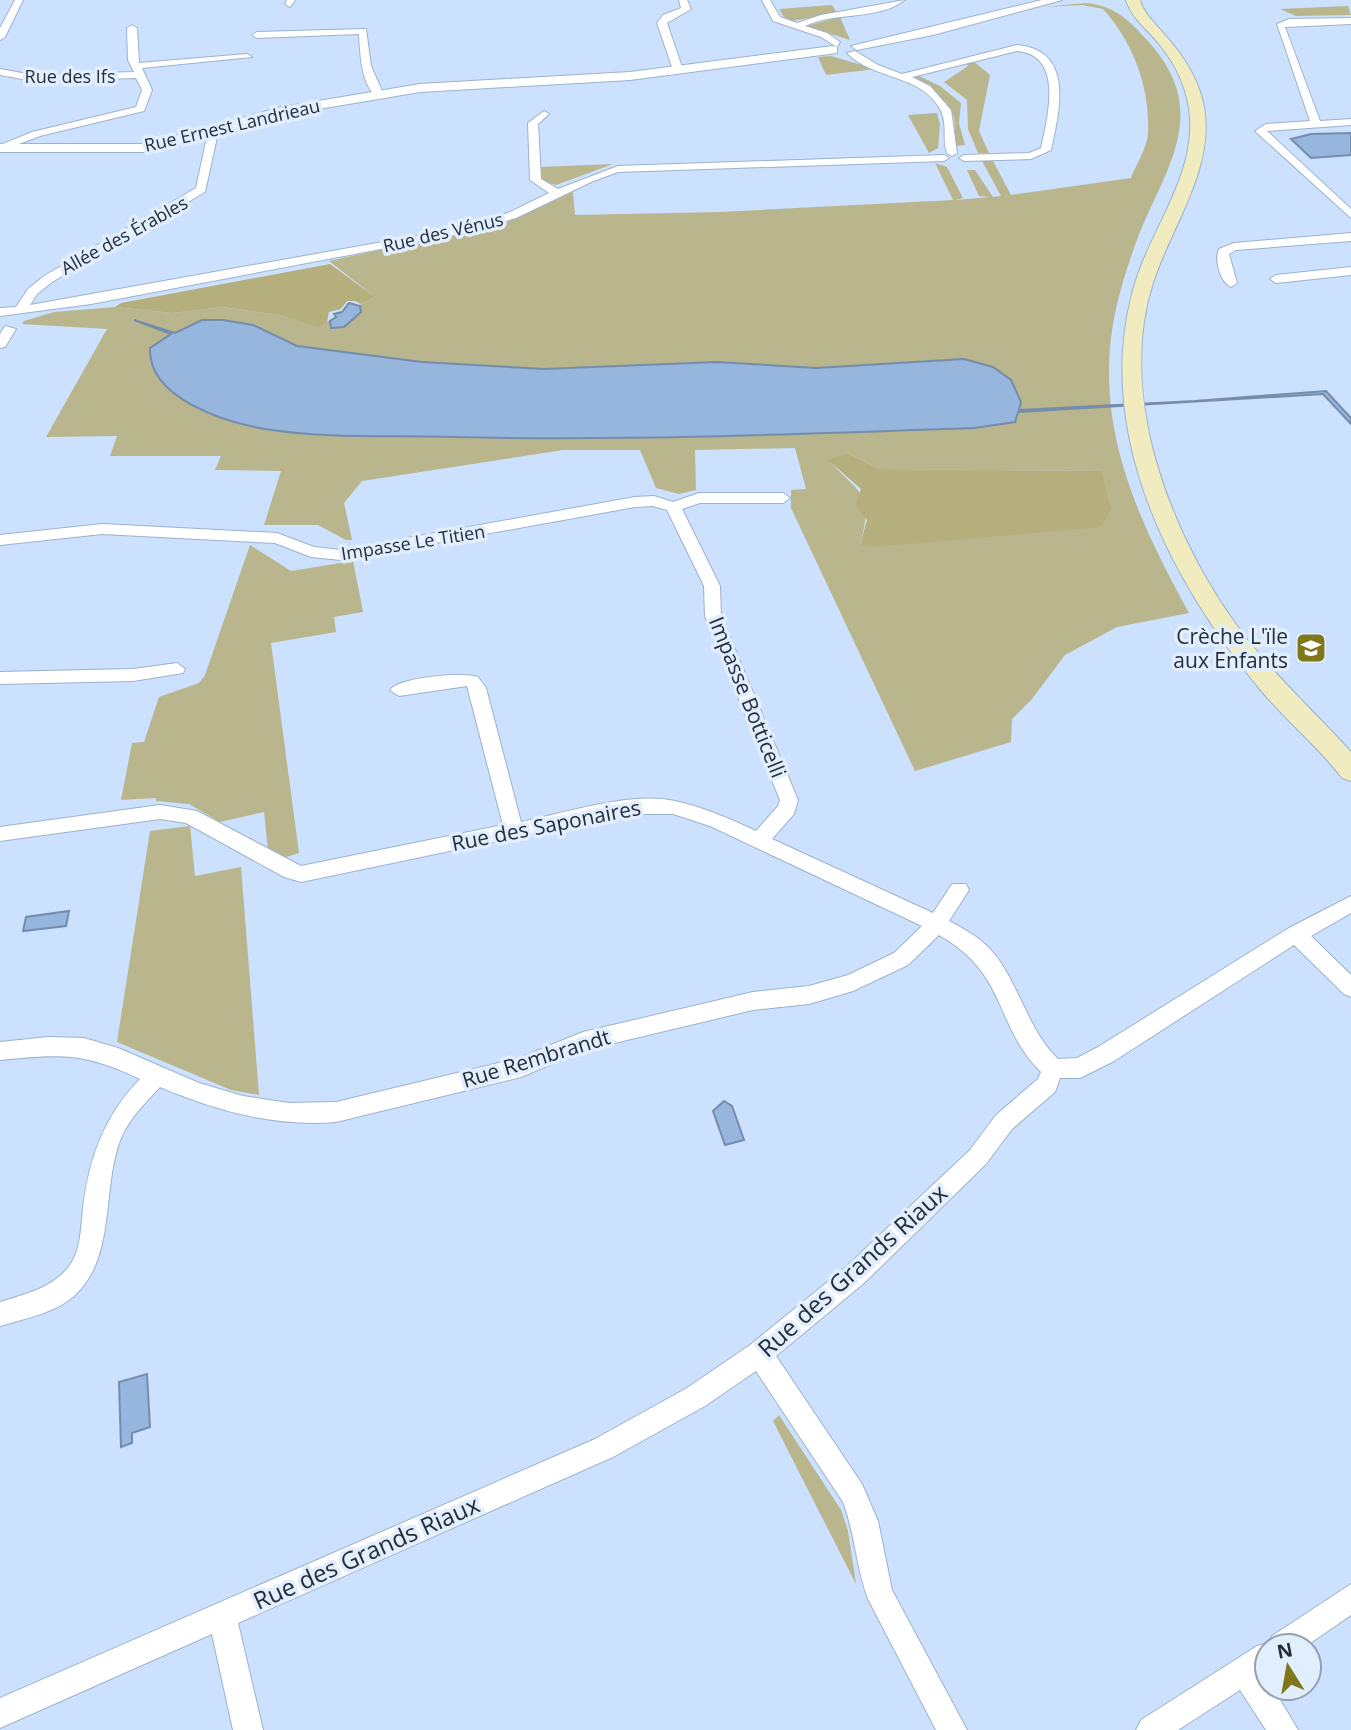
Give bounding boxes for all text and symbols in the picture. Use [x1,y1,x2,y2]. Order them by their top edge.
street label: Rue des Ifs [25,64,115,88]
street label: Rue Ernest Landrieau [142,93,322,157]
street label: Allée des Érables [56,190,192,280]
street label: Rue des Vénus [380,206,506,258]
street label: Impasse Le Titien [339,519,487,565]
street label: Impasse Botticelli [703,612,793,782]
place label: Crèche L'ïle aux Enfants [1173,622,1288,674]
school or university icon: Crèche L'ïle aux Enfants [1294,631,1328,665]
street label: Rue des Saponaires [449,793,643,857]
street label: Rue Rembrandt [458,1022,614,1094]
street label: Rue des Grands Riaux [750,1176,954,1364]
street label: Rue des Grands Riaux [248,1487,485,1617]
north arrow [1253,1632,1323,1702]
text: N [1275,1636,1295,1665]

